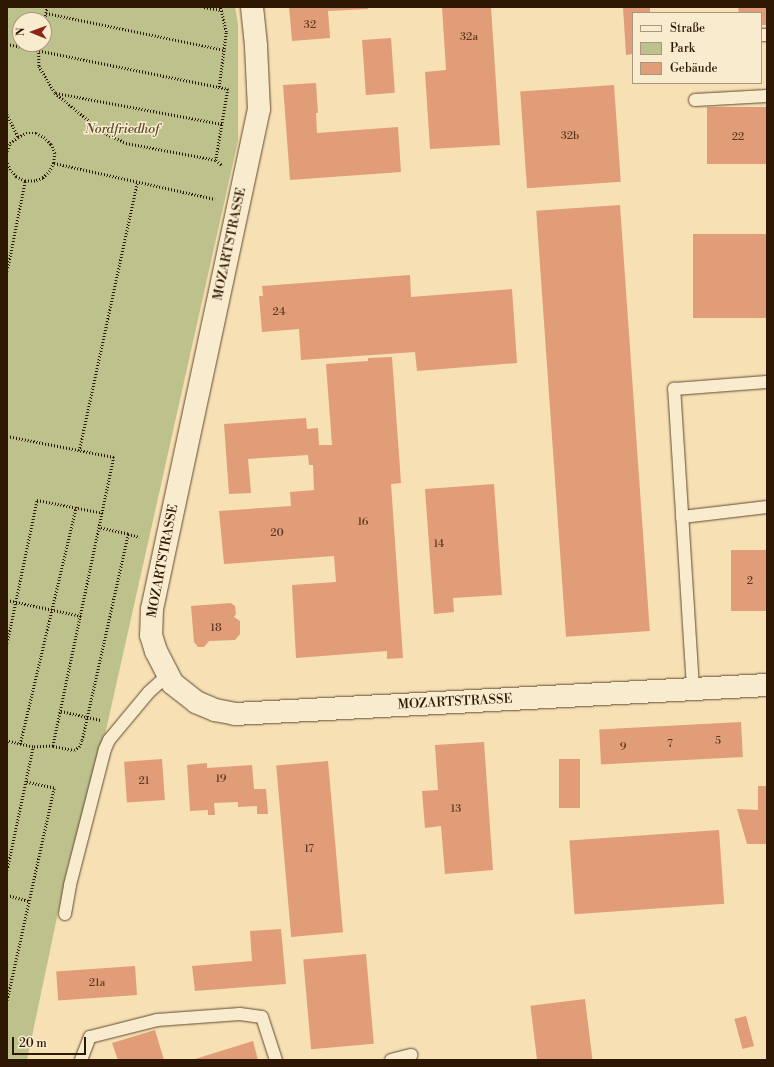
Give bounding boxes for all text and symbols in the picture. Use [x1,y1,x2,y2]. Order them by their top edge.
north arrow [12,12,52,52]
legend [632,12,762,84]
house number: 32 [304,18,316,32]
text: Straße [670,21,705,36]
text: N [14,27,28,36]
house number: 32a [460,30,478,44]
text: Park [670,41,695,56]
text: Gebäude [670,61,718,76]
park label: Nordfriedhof [85,121,159,137]
house number: 32b [561,129,579,143]
house number: 22 [732,130,744,144]
street label: MOZARTSTRASSE [210,186,250,302]
house number: 24 [273,305,285,319]
street label: MOZARTSTRASSE [144,503,182,619]
house number: 16 [357,515,369,529]
house number: 20 [270,526,284,540]
house number: 14 [434,537,444,551]
house number: 2 [747,574,753,588]
house number: 18 [210,621,222,635]
street label: MOZARTSTRASSE [397,691,513,713]
house number: 5 [715,734,721,748]
house number: 7 [667,737,673,751]
house number: 9 [620,740,626,754]
house number: 19 [215,772,227,786]
house number: 21 [138,774,150,788]
house number: 13 [451,802,461,816]
house number: 17 [304,842,314,856]
house number: 21a [89,976,105,990]
scale bar [14,1029,88,1055]
text: 20 m [19,1036,47,1051]

